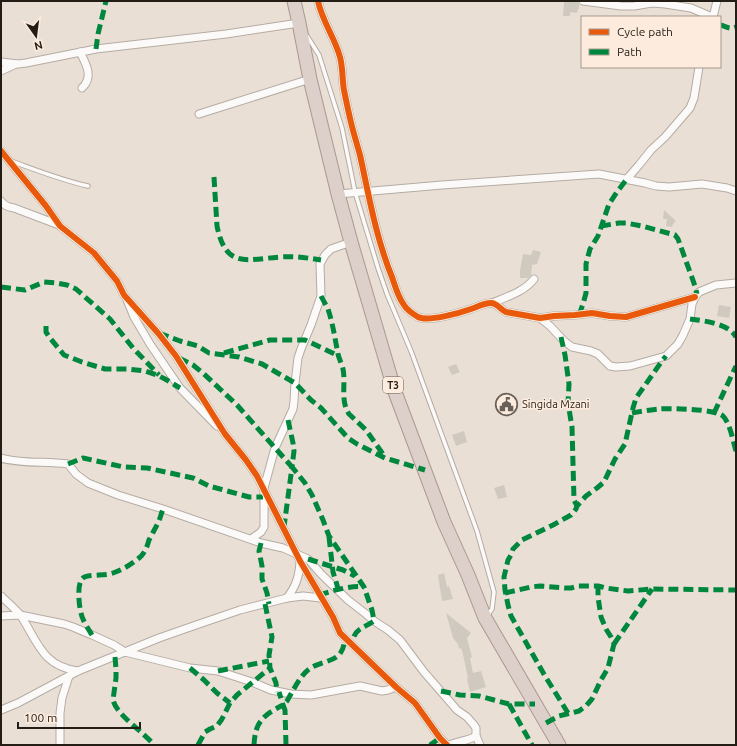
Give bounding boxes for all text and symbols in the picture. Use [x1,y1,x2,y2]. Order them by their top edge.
north arrow [16,16,56,56]
legend [581,16,721,68]
text: Cycle path [617,25,673,38]
text: N [33,39,44,53]
text: Path [617,45,642,58]
road number: T3 [383,377,403,393]
public building icon: Singida Mzani [494,391,520,417]
place label: Singida Mzani [522,398,590,410]
scale bar [18,704,140,730]
text: 100 m [24,711,57,724]

